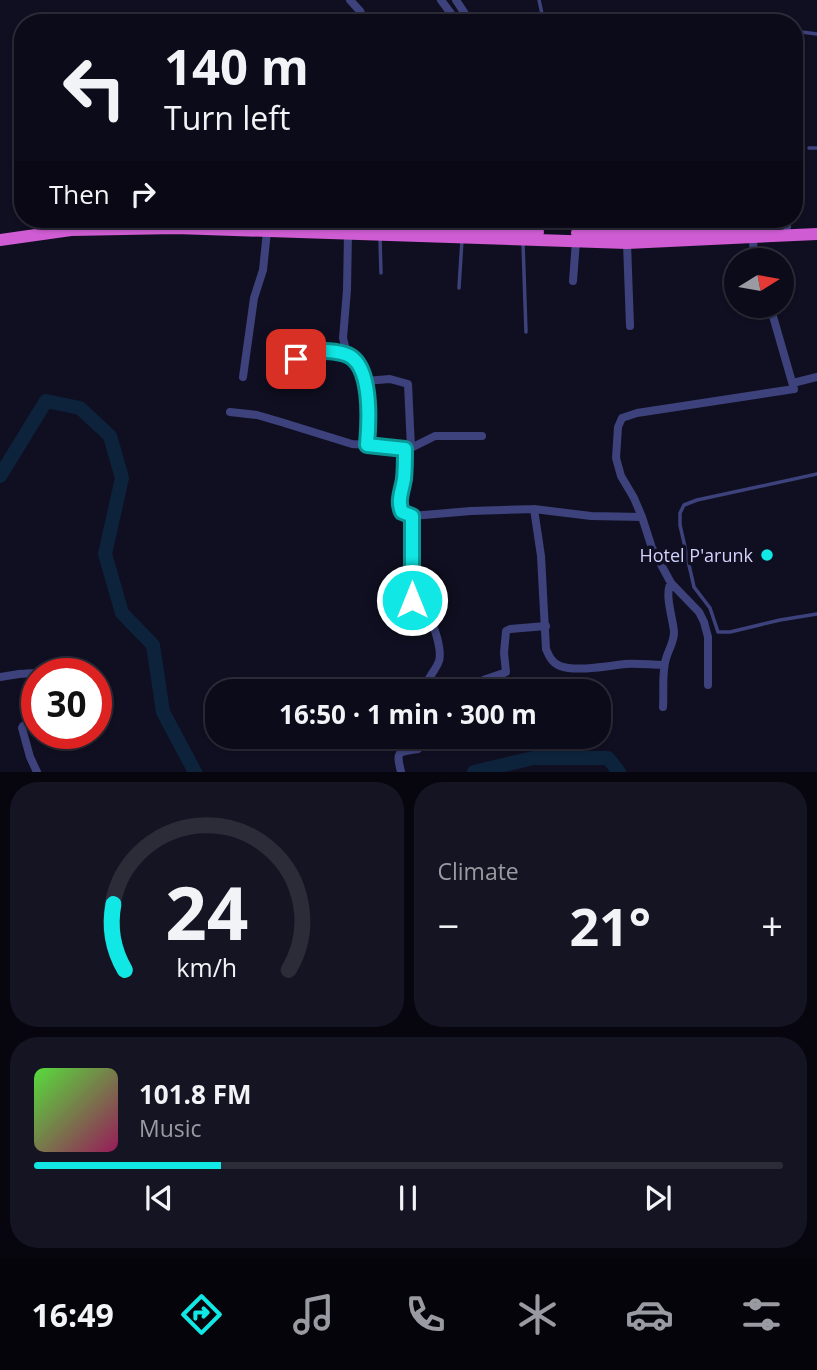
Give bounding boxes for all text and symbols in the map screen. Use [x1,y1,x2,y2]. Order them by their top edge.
text: 140 m [164,33,309,99]
icon: left [49,42,140,133]
text: Turn left [164,96,290,139]
icon: right [124,175,162,213]
text: Then [49,176,110,212]
north arrow [724,248,794,318]
map controls [724,248,794,318]
pin [266,329,326,389]
icon: arrive [277,340,315,378]
place label: Hotel P'arunk [639,543,754,567]
marker: Hotel P'arunk [759,547,775,563]
position arrow [375,563,449,637]
speed limit sign: 30 [21,658,112,749]
text: 16:50 · 1 min · 300 m [279,696,537,732]
text: Climate [438,855,519,887]
text: 24 [165,863,248,962]
text: 21° [569,890,651,961]
text: − [438,899,459,951]
text: + [761,899,783,951]
text: km/h [176,950,237,984]
text: 101.8 FM [139,1076,251,1112]
text: Music [139,1112,202,1144]
icon: previous [140,1179,178,1217]
icon: pause [389,1179,427,1217]
icon: next [639,1179,677,1217]
icon: directions [177,1290,226,1339]
icon: music [289,1290,338,1339]
icon: phone [401,1290,450,1339]
icon: climate [513,1290,562,1339]
icon: car [625,1290,674,1339]
icon: filters [737,1290,786,1339]
text: 16:49 [31,1293,114,1336]

